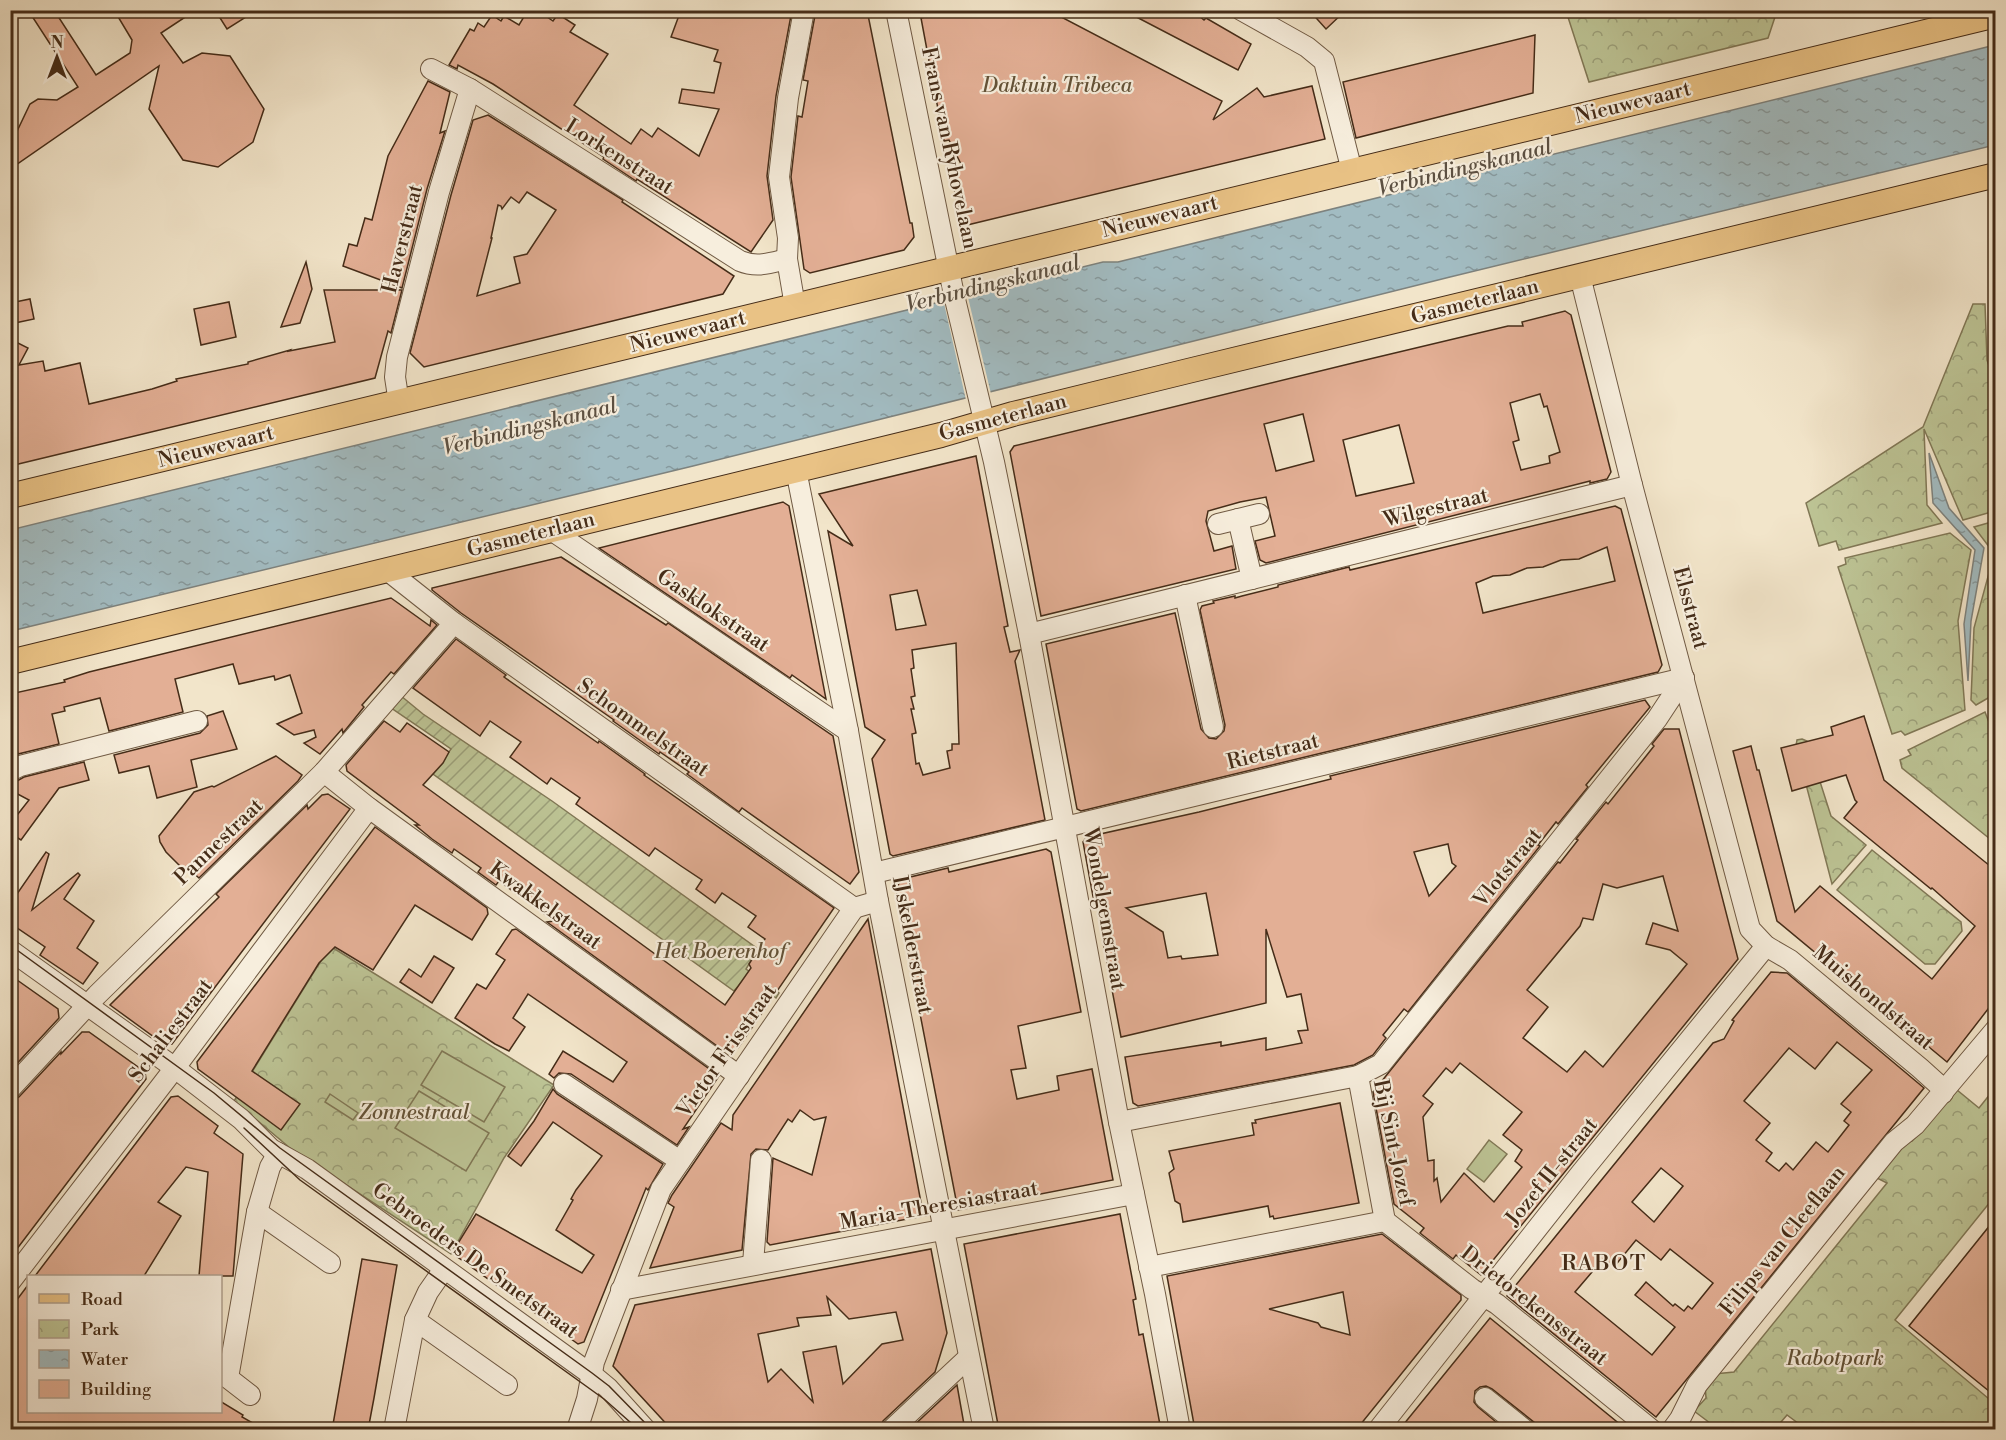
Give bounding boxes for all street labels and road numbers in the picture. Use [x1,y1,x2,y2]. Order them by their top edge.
street label: Frans van Ryhovelaan [915,44,983,252]
street label: Nieuwevaart [1572,76,1694,130]
street label: Lorkenstraat [560,113,678,201]
street label: Haverstraat [377,181,429,296]
street label: Nieuwevaart [1099,190,1221,244]
street label: Gasmeterlaan [1408,273,1542,330]
street label: Nieuwevaart [627,305,749,359]
street label: Gasmeterlaan [936,388,1070,447]
street label: Nieuwevaart [155,420,277,474]
street label: Wilgestraat [1380,482,1492,534]
street label: Gasmeterlaan [464,506,598,563]
street label: Gasklokstraat [652,564,775,659]
street label: Elsstraat [1667,564,1714,653]
street label: Schommelstraat [572,673,714,783]
street label: Rietstraat [1224,728,1322,776]
street label: Pannestraat [169,793,269,891]
street label: Vlotstraat [1467,823,1548,914]
street label: Wondelgemstraat [1077,825,1131,993]
street label: Kwakkelstraat [484,856,607,956]
street label: IJskelderstraat [886,874,938,1017]
street label: Muishondstraat [1807,940,1939,1056]
street label: Schaliestraat [123,973,219,1088]
street label: Victor Frisstraat [671,979,783,1124]
street label: Bij Sint-Jozef [1367,1077,1419,1210]
street label: Jozef II-straat [1500,1112,1604,1232]
street label: Filips van Cleeflaan [1715,1160,1852,1321]
street label: Maria-Theresiastraat [838,1176,1041,1236]
street label: Gebroeders De Smetstraat [367,1177,584,1345]
street label: Drietorekensstraat [1455,1241,1613,1372]

